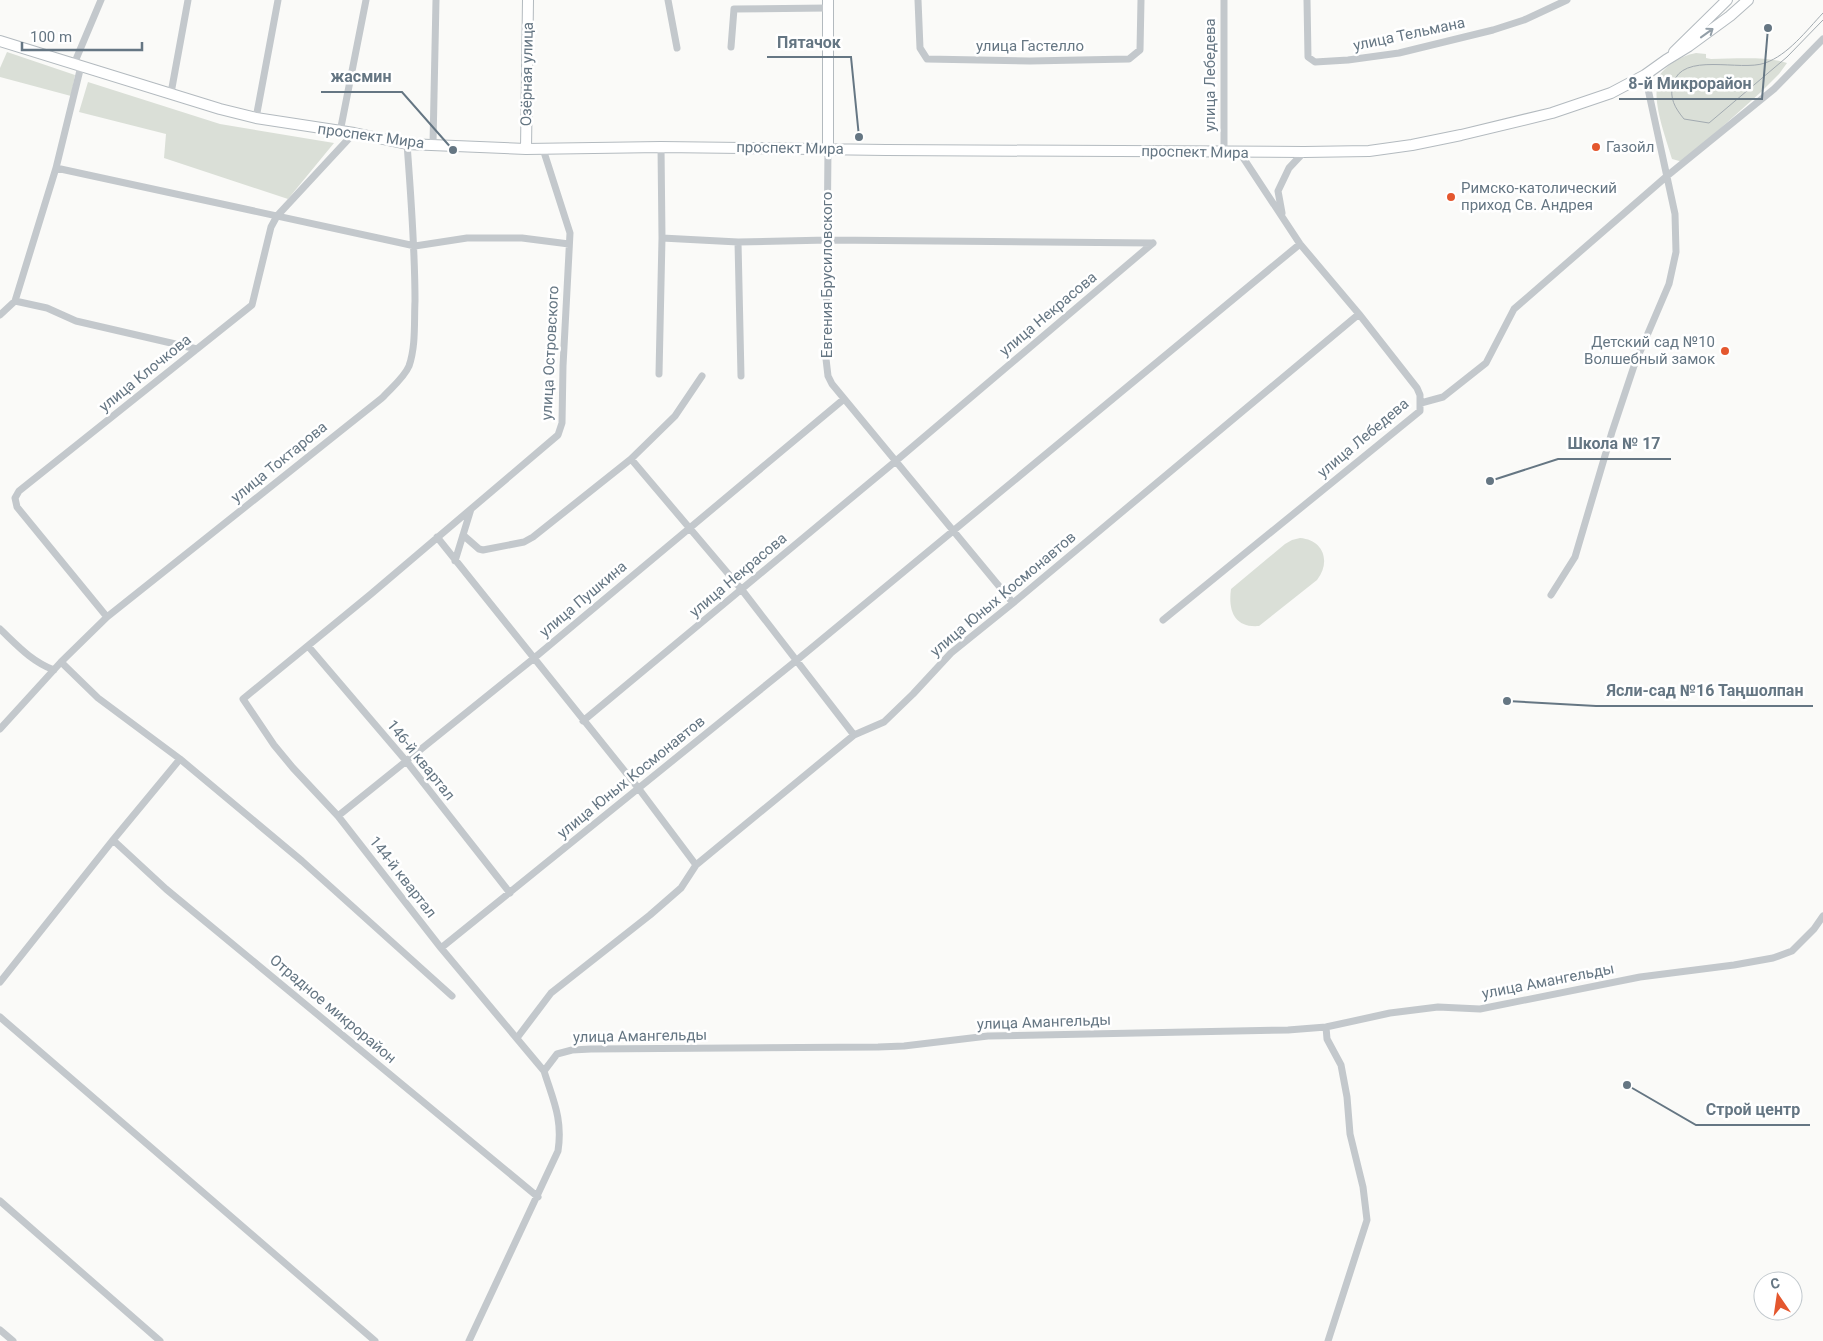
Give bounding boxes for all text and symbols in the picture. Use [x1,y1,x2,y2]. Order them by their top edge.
street label: улица Тельмана [1352,13,1466,55]
street label: улица Лебедева [1201,18,1219,132]
scale bar [22,20,142,52]
street label: Озёрная улица [517,22,537,126]
callout: Пятачок [767,26,851,57]
text: 100 m [30,28,72,46]
one-way arrow [1700,28,1714,38]
text: Пятачок [777,33,842,52]
street label: улица Гастелло [976,37,1084,55]
callout: жасмин [321,61,402,92]
text: жасмин [331,67,391,86]
callout: 8-й Микрорайон [1619,68,1762,99]
text: 8-й Микрорайон [1628,74,1752,93]
street label: проспект Мира [317,120,425,152]
street label: проспект Мира [736,138,844,158]
place label: Газойл [1606,138,1654,156]
marker: Газойл [1590,141,1602,153]
street label: проспект Мира [1141,142,1249,162]
place label: Римско-католический приход Св. Андрея [1461,179,1617,214]
marker: Римско-католический приход Св. Андрея [1445,191,1457,203]
street label: Евгения Брусиловского [818,192,836,358]
street label: улица Некрасова [996,268,1100,360]
street label: улица Островского [537,285,563,421]
street label: улица Клочкова [95,330,195,416]
place label: Детский сад №10 Волшебный замок [1584,333,1715,368]
marker: Детский сад №10 Волшебный замок [1719,345,1731,357]
street label: улица Лебедева [1314,395,1412,481]
street label: улица Токтарова [227,418,331,506]
callout: Школа № 17 [1558,428,1671,459]
text: Школа № 17 [1567,434,1661,453]
street label: улица Юных Космонавтов [926,528,1080,660]
street label: улица Некрасова [686,529,790,621]
street label: улица Пушкина [536,557,630,641]
callout: Ясли-сад №16 Таңшолпан [1596,675,1813,706]
text: Ясли-сад №16 Таңшолпан [1606,681,1803,700]
street label: улица Юных Космонавтов [554,712,708,842]
street label: 146-й квартал [383,716,459,804]
street label: 144-й квартал [366,833,440,921]
street label: Отрадное микрорайон [266,951,400,1067]
street label: улица Амангельды [1480,959,1616,1003]
street label: улица Амангельды [977,1011,1111,1033]
street label: улица Амангельды [573,1026,707,1046]
callout: Строй центр [1696,1094,1810,1125]
text: Строй центр [1706,1100,1800,1119]
north arrow [1753,1271,1803,1321]
text: С [1769,1275,1781,1292]

